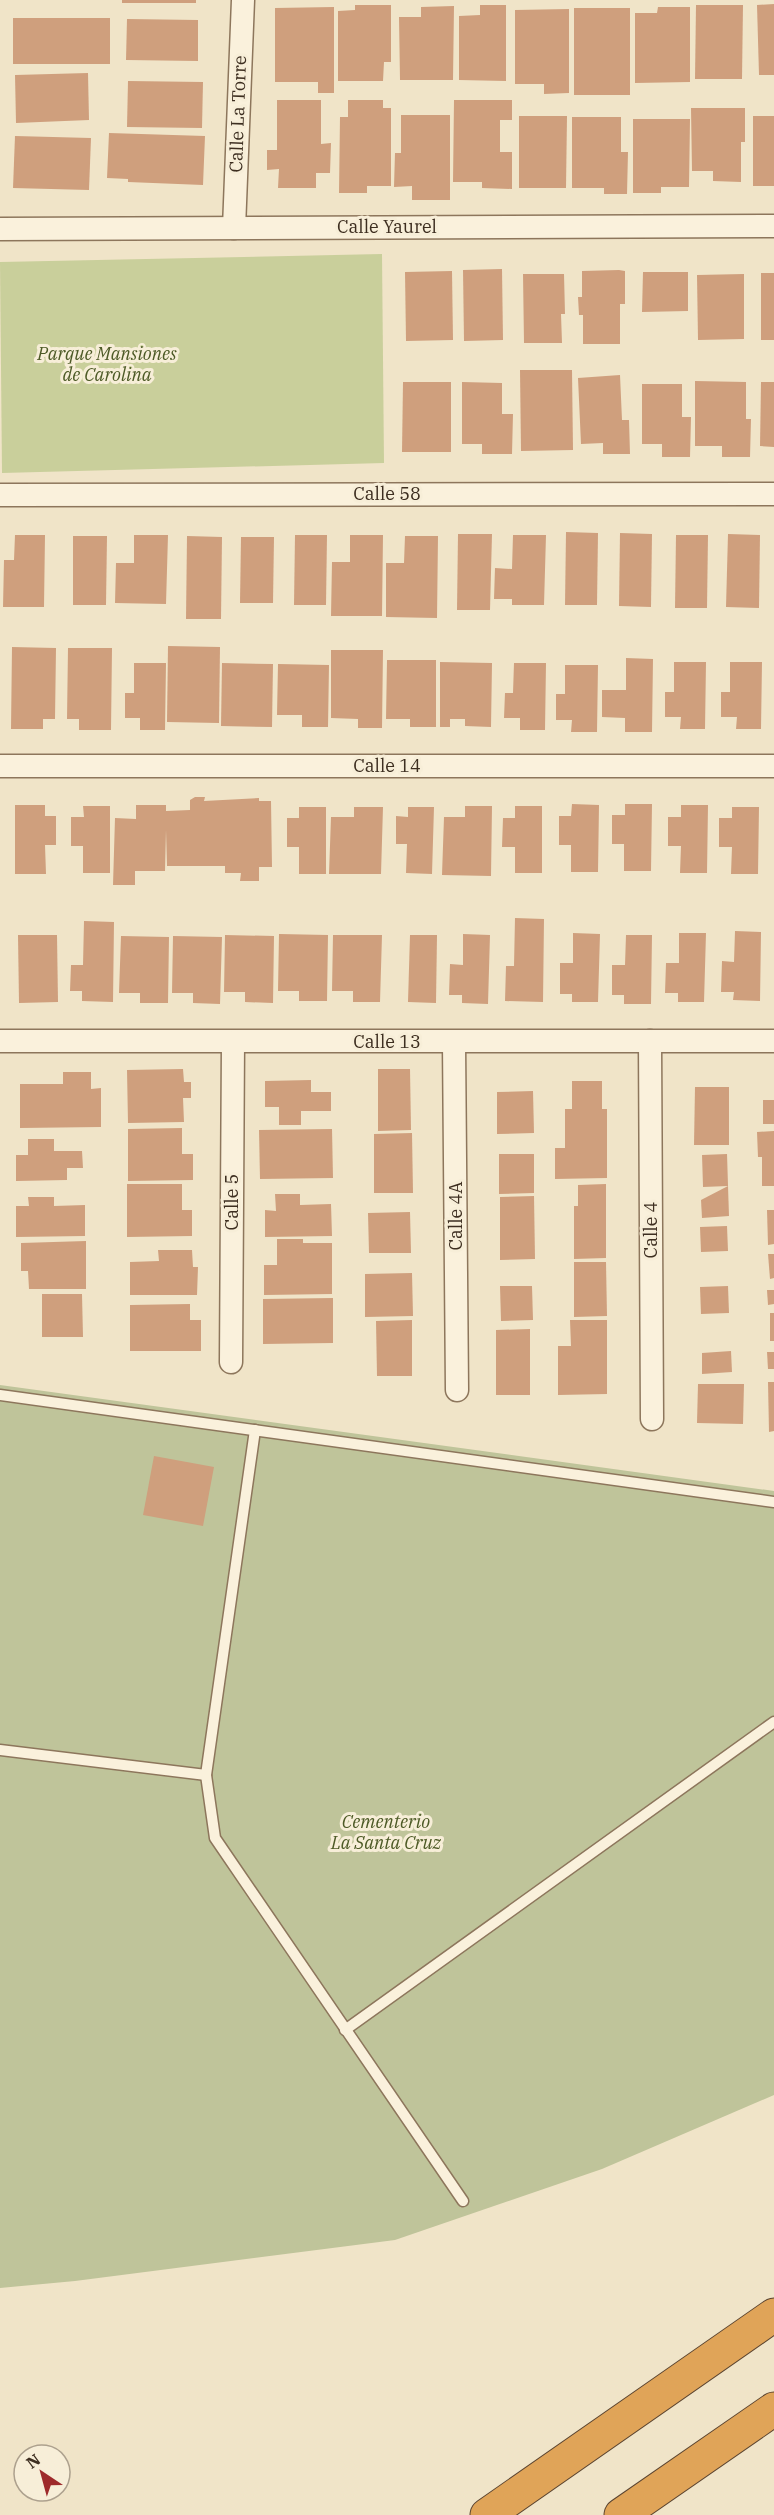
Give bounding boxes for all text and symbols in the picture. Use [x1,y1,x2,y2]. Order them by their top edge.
street label: Calle La Torre [224,55,251,173]
street label: Calle Yaurel [337,215,437,238]
park label: Parque Mansiones de Carolina [36,342,177,386]
street label: Calle 58 [353,482,421,505]
street label: Calle 14 [353,754,421,777]
street label: Calle 13 [353,1030,421,1053]
street label: Calle 5 [220,1174,243,1230]
street label: Calle 4A [444,1181,467,1251]
street label: Calle 4 [639,1202,662,1258]
park label: Cementerio La Santa Cruz [330,1810,442,1854]
north arrow [12,2443,72,2503]
text: N [22,2449,44,2473]

